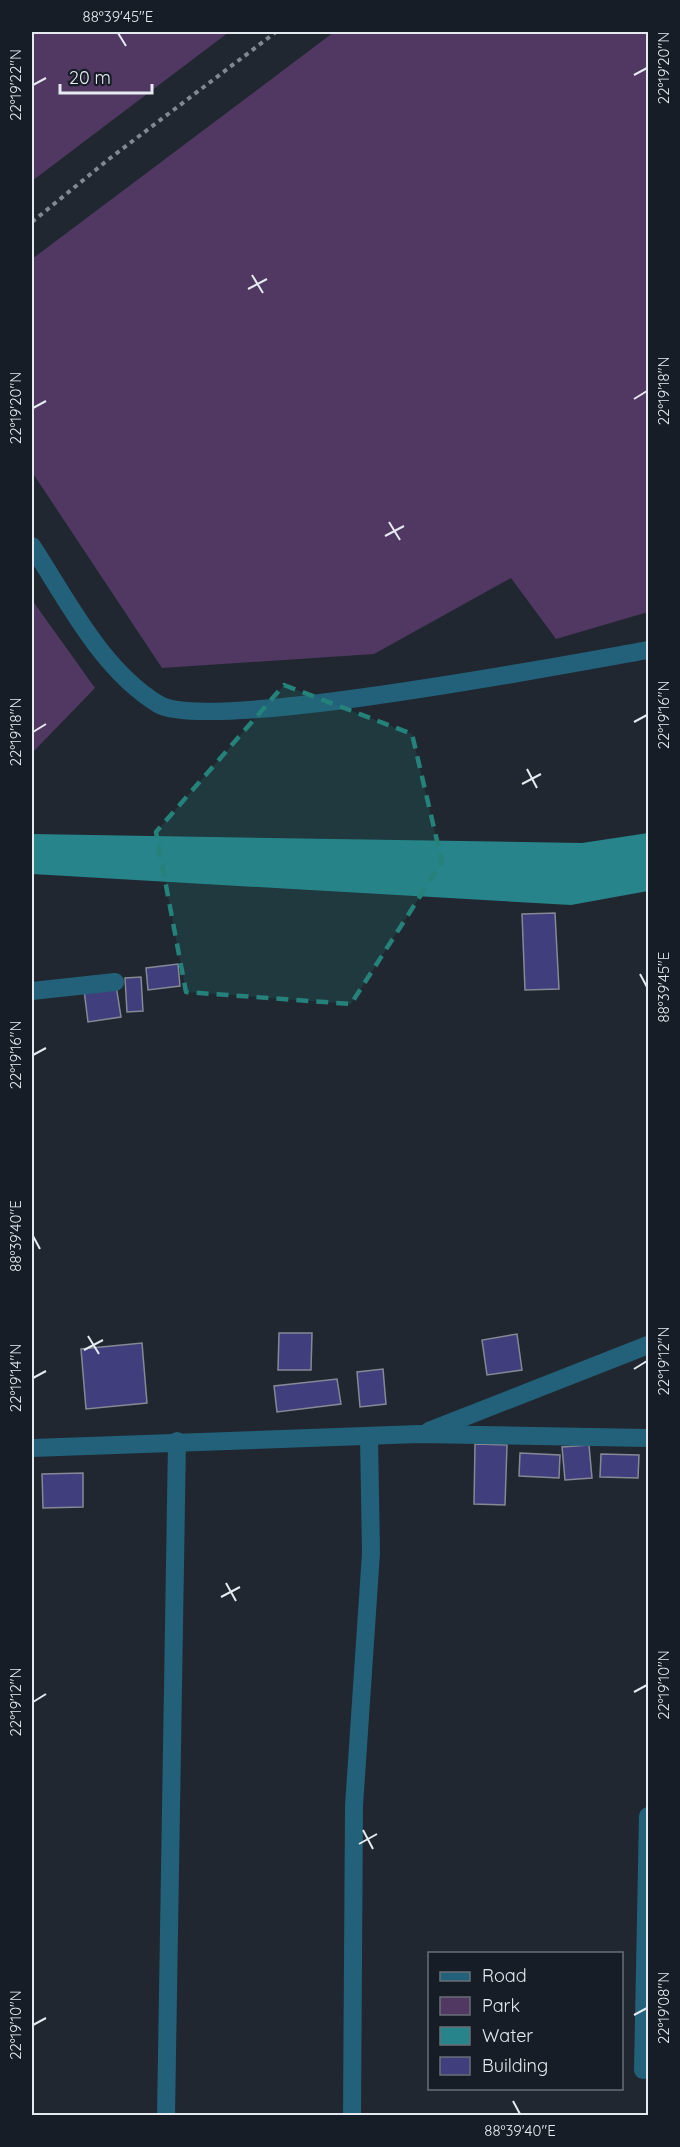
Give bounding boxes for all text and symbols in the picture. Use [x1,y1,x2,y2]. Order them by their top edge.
text: 88°39'45"E [83,7,153,26]
text: 22°19'20"N [654,32,673,104]
text: 22°19'22"N [6,49,25,121]
scale bar [60,57,152,95]
text: 20 m [69,66,111,89]
text: 22°19'18"N [654,357,673,425]
text: 22°19'20"N [6,372,25,444]
text: 22°19'16"N [654,681,673,749]
text: 22°19'18"N [6,698,25,766]
text: 88°39'45"E [654,952,673,1022]
text: 22°19'16"N [6,1021,25,1089]
text: 88°39'40"E [6,1200,25,1272]
text: 22°19'12"N [654,1327,673,1395]
text: 22°19'14"N [6,1344,25,1412]
text: 22°19'10"N [654,1650,673,1720]
text: 22°19'12"N [6,1668,25,1736]
legend [428,1952,623,2090]
text: Road [482,1964,527,1987]
text: 22°19'08"N [654,1972,673,2044]
text: 22°19'10"N [6,1990,25,2060]
text: Park [482,1994,520,2017]
text: Water [482,2024,533,2047]
text: Building [482,2054,548,2077]
text: 88°39'40"E [484,2121,556,2140]

